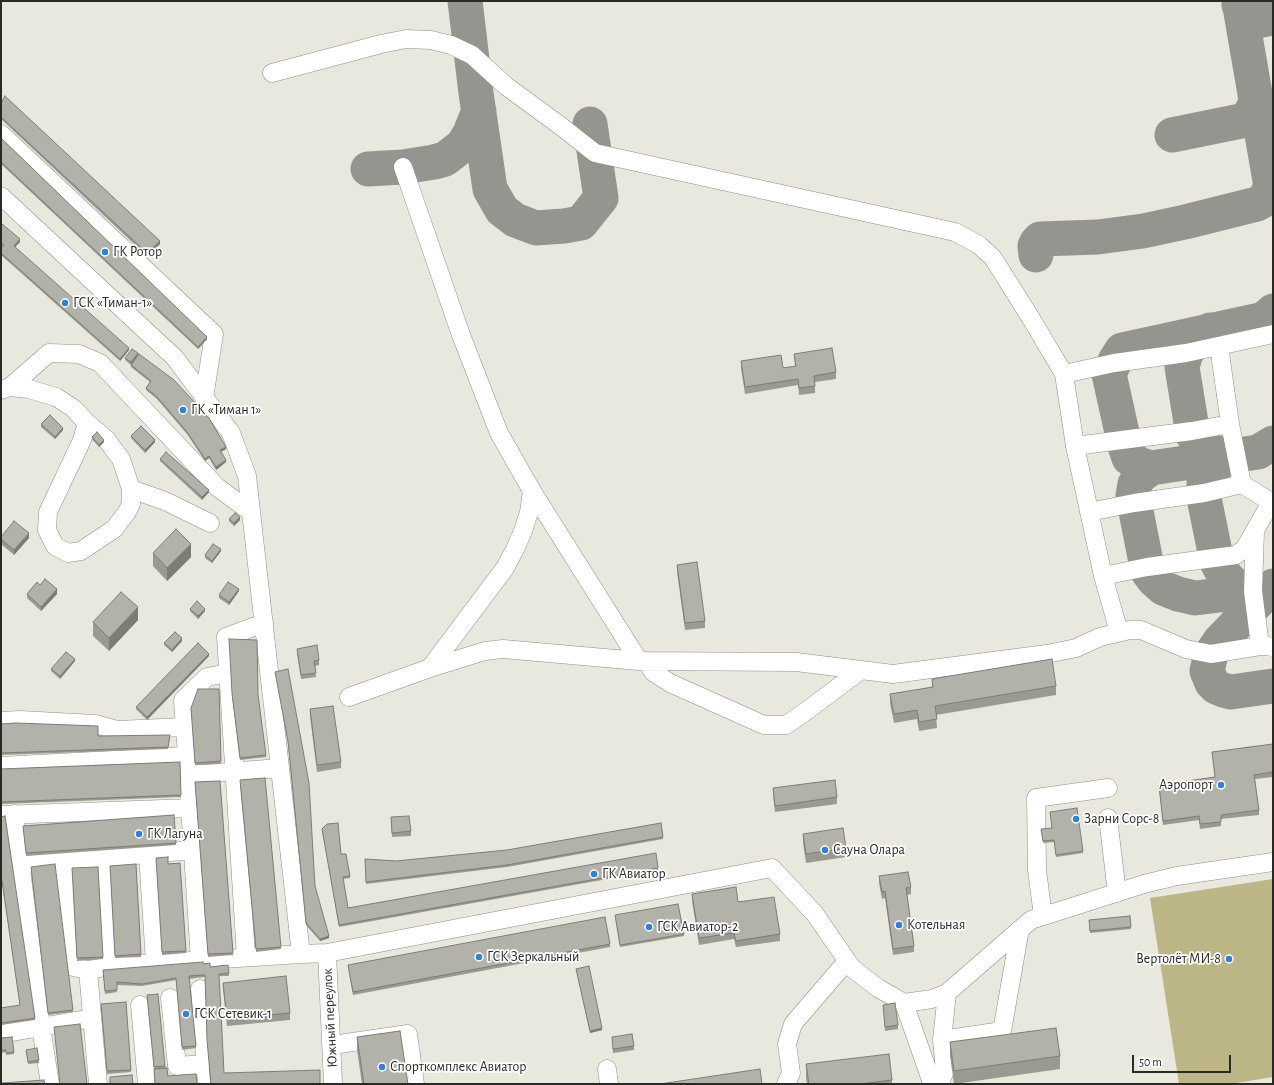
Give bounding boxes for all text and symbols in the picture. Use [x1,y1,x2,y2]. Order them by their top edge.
place label: ГК Ротор [113,244,162,260]
marker: ГК Ротор [100,247,110,257]
place label: ГСК «Тиман-1» [73,295,152,311]
marker: ГСК «Тиман-1» [60,298,70,308]
place label: ГК «Тиман 1» [191,402,261,418]
marker: ГК «Тиман 1» [178,405,188,415]
place label: Аэропорт [1159,777,1213,793]
marker: Аэропорт [1216,780,1226,790]
place label: Зарни Сорс-8 [1084,811,1159,827]
marker: Зарни Сорс-8 [1071,814,1081,824]
place label: ГК Лагуна [147,826,203,842]
marker: ГК Лагуна [134,829,144,839]
place label: Сауна Олара [833,842,905,858]
marker: Сауна Олара [820,845,830,855]
place label: ГК Авиатор [602,866,666,882]
marker: ГК Авиатор [589,869,599,879]
place label: Котельная [907,917,965,933]
place label: ГСК Авиатор-2 [657,919,738,935]
marker: Котельная [894,920,904,930]
marker: ГСК Авиатор-2 [644,922,654,932]
place label: ГСК Зеркальный [487,949,579,965]
place label: Вертолёт МИ-8 [1136,951,1221,967]
marker: ГСК Зеркальный [474,952,484,962]
marker: Вертолёт МИ-8 [1224,954,1234,964]
street label: Южный переулок [319,968,341,1068]
place label: ГСК Сетевик-1 [194,1006,272,1022]
marker: ГСК Сетевик-1 [181,1009,191,1019]
scale bar [1134,1047,1233,1073]
text: 50 m [1139,1056,1162,1068]
place label: Спорткомплекс Авиатор [390,1059,526,1075]
marker: Спорткомплекс Авиатор [377,1062,387,1072]

